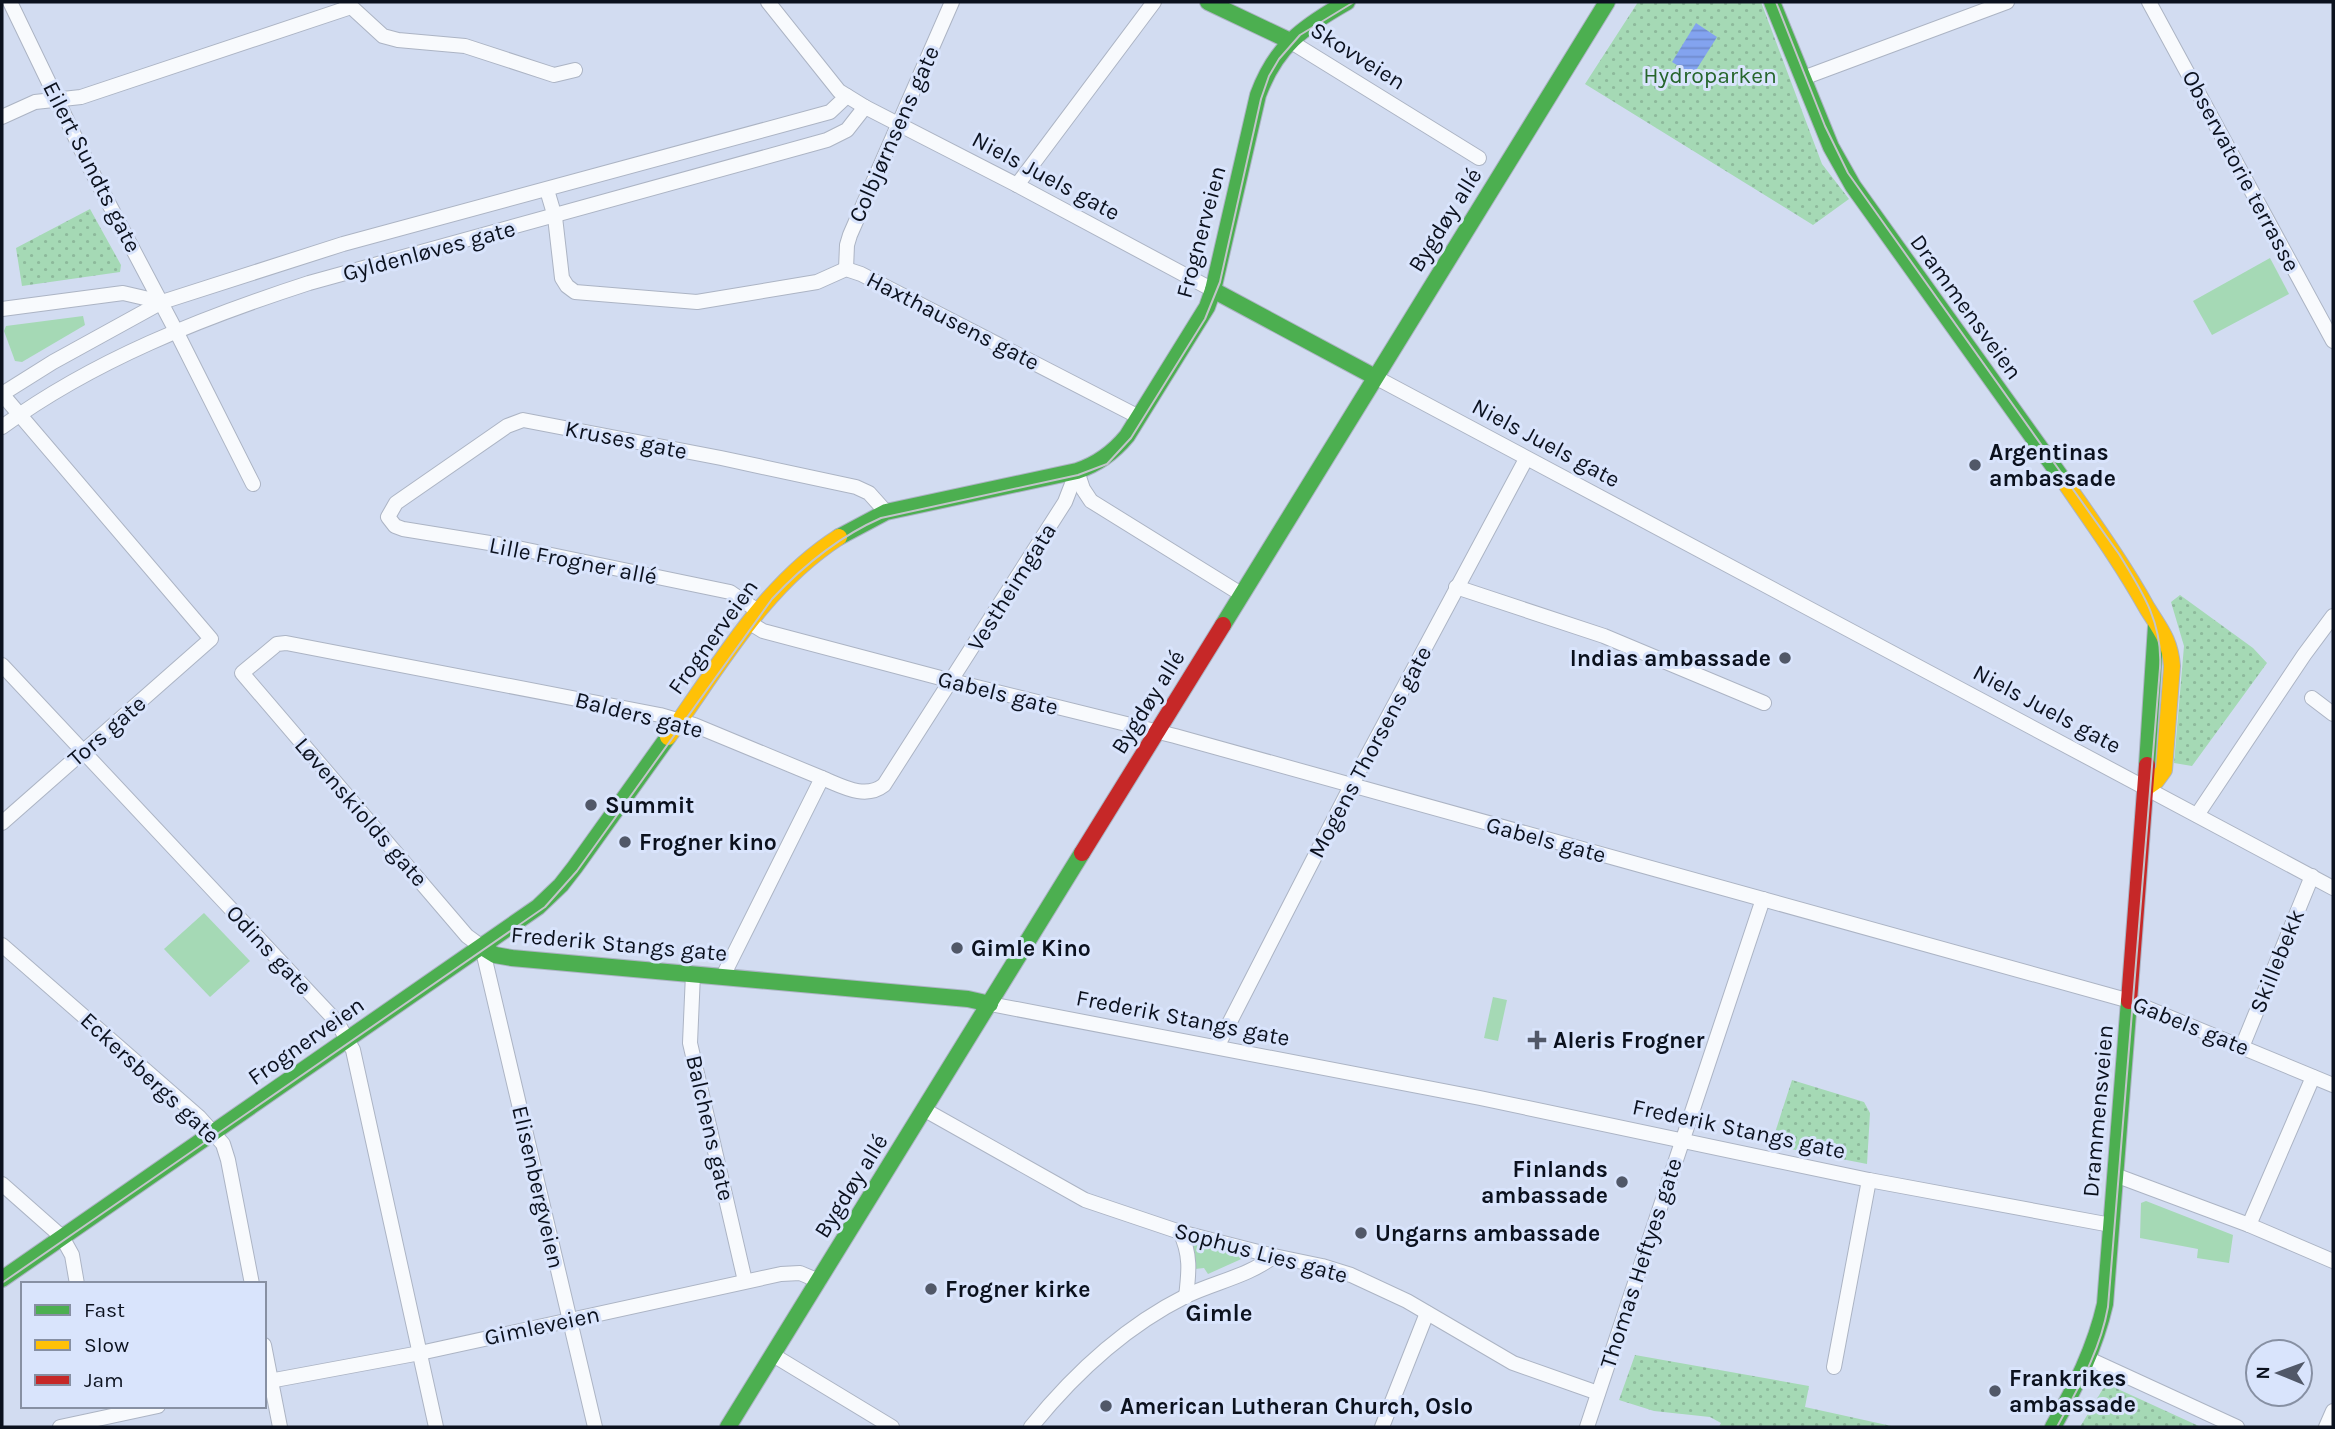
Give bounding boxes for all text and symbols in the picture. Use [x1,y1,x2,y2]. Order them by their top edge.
street label: Skovveien [1306,16,1410,96]
street label: Colbjørnsens gate [843,42,945,226]
park label: Hydroparken [1643,62,1777,89]
street label: Observatorie terrasse [2176,66,2306,276]
street label: Eilert Sundts gate [37,77,147,257]
street label: Niels Juels gate [967,126,1125,226]
street label: Frognerveien [1170,163,1232,301]
street label: Bygdøy allé [1402,163,1488,277]
street label: Gyldenløves gate [340,215,518,287]
street label: Drammensveien [1904,229,2028,385]
street label: Haxthausens gate [862,266,1044,376]
street label: Niels Juels gate [1467,393,1625,493]
street label: Kruses gate [563,415,689,465]
place label: Argentinas ambassade [1989,439,2116,492]
marker: Argentinas ambassade [1967,457,1983,473]
street label: Vestheimgata [962,518,1062,656]
street label: Lille Frogner allé [487,531,659,591]
street label: Frognerveien [662,574,764,700]
street label: Mogens Thorsens gate [1303,641,1437,863]
street label: Bygdøy allé [1105,645,1191,759]
place label: Indias ambassade [1570,645,1771,672]
marker: Indias ambassade [1777,650,1793,666]
street label: Niels Juels gate [1968,659,2126,759]
street label: Gabels gate [935,665,1061,721]
street label: Balders gate [572,686,706,744]
street label: Tors gate [63,690,151,772]
street label: Løvenskiolds gate [289,732,433,892]
place label: Summit [605,792,694,819]
marker: Summit [583,797,599,813]
street label: Gabels gate [1483,811,1609,869]
place label: Frogner kino [639,829,777,856]
marker: Frogner kino [617,834,633,850]
street label: Odins gate [221,900,317,1000]
street label: Skillebekk [2244,905,2310,1017]
street label: Frederik Stangs gate [510,921,728,967]
place label: Gimle Kino [971,935,1091,962]
marker: Gimle Kino [949,940,965,956]
street label: Frederik Stangs gate [1074,984,1292,1052]
street label: Gabels gate [2129,990,2253,1062]
street label: Frognerveien [243,991,369,1091]
street label: Eckersbergs gate [75,1007,225,1149]
street label: Drammensveien [2077,1024,2119,1198]
place label: Aleris Frogner [1553,1027,1705,1054]
marker: Aleris Frogner [1527,1030,1547,1050]
street label: Balchens gate [680,1053,740,1203]
street label: Frederik Stangs gate [1630,1093,1848,1165]
street label: Elisenbergveien [506,1103,570,1271]
street label: Bygdøy allé [808,1129,894,1243]
street label: Thomas Heftyes gate [1594,1154,1688,1372]
place label: Finlands ambassade [1481,1156,1608,1209]
marker: Finlands ambassade [1614,1174,1630,1190]
street label: Sophus Lies gate [1171,1217,1351,1289]
place label: Ungarns ambassade [1375,1220,1600,1247]
marker: Ungarns ambassade [1353,1225,1369,1241]
place label: Frogner kirke [945,1276,1090,1303]
marker: Frogner kirke [923,1281,939,1297]
legend [21,1282,266,1408]
text: Fast [84,1298,125,1322]
district label: Gimle [1186,1299,1252,1327]
street label: Gimleveien [482,1301,602,1351]
text: Slow [84,1333,129,1357]
north arrow [2244,1338,2314,1408]
place label: Frankrikes ambassade [2009,1365,2136,1418]
text: N [2252,1366,2274,1380]
text: Jam [84,1368,124,1392]
marker: Frankrikes ambassade [1987,1383,2003,1399]
place label: American Lutheran Church, Oslo [1120,1393,1473,1420]
marker: American Lutheran Church, Oslo [1098,1398,1114,1414]

